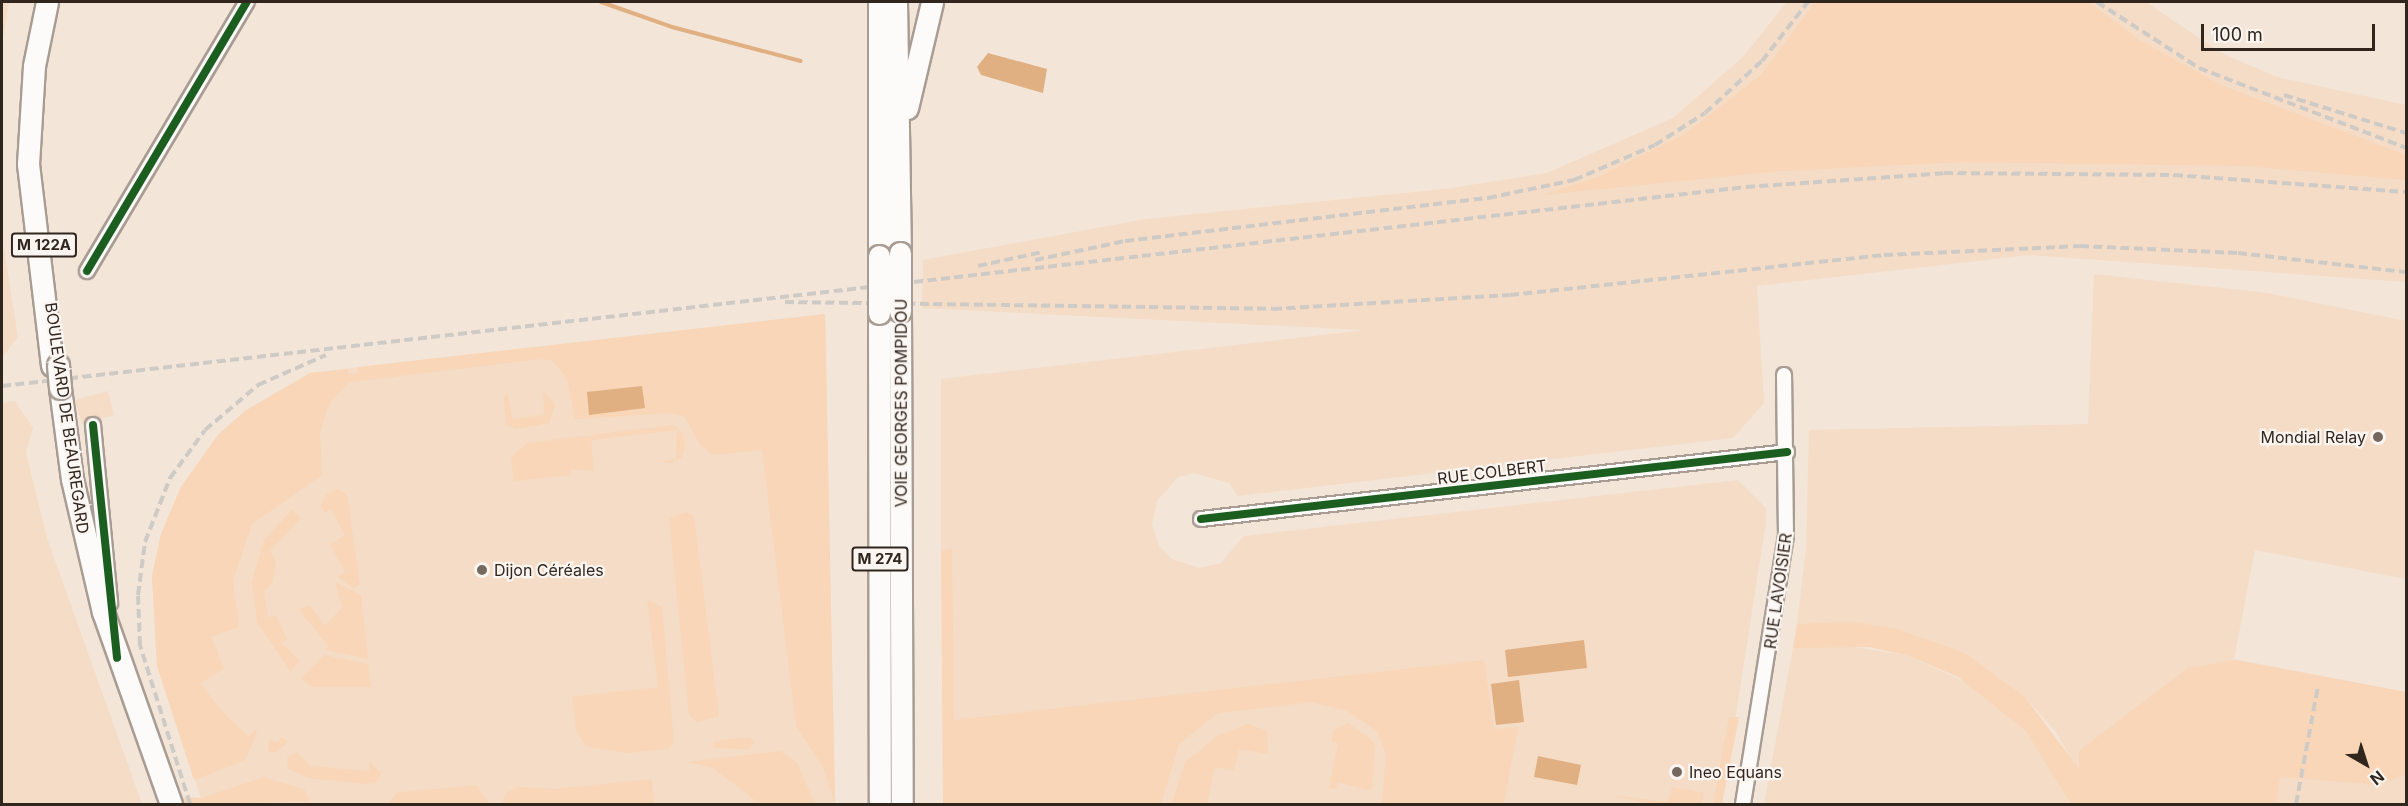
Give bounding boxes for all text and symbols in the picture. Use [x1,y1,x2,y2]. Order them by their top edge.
scale bar [2204,12,2378,50]
text: 100 m [2212,24,2263,45]
road number: M 122A [9,233,78,257]
street label: VOIE GEORGES POMPIDOU [891,299,911,507]
street label: BOULEVARD DE BEAUREGARD [41,301,93,535]
place label: Mondial Relay [2260,427,2366,447]
marker: Mondial Relay [2371,430,2385,444]
street label: RUE COLBERT [1436,456,1548,488]
street label: RUE LAVOISIER [1760,532,1796,650]
road number: M 274 [852,547,908,571]
place label: Dijon Céréales [494,560,604,580]
marker: Dijon Céréales [475,563,489,577]
north arrow [2336,734,2396,794]
place label: Ineo Equans [1689,762,1782,782]
marker: Ineo Equans [1670,765,1684,779]
text: N [2366,766,2388,790]

